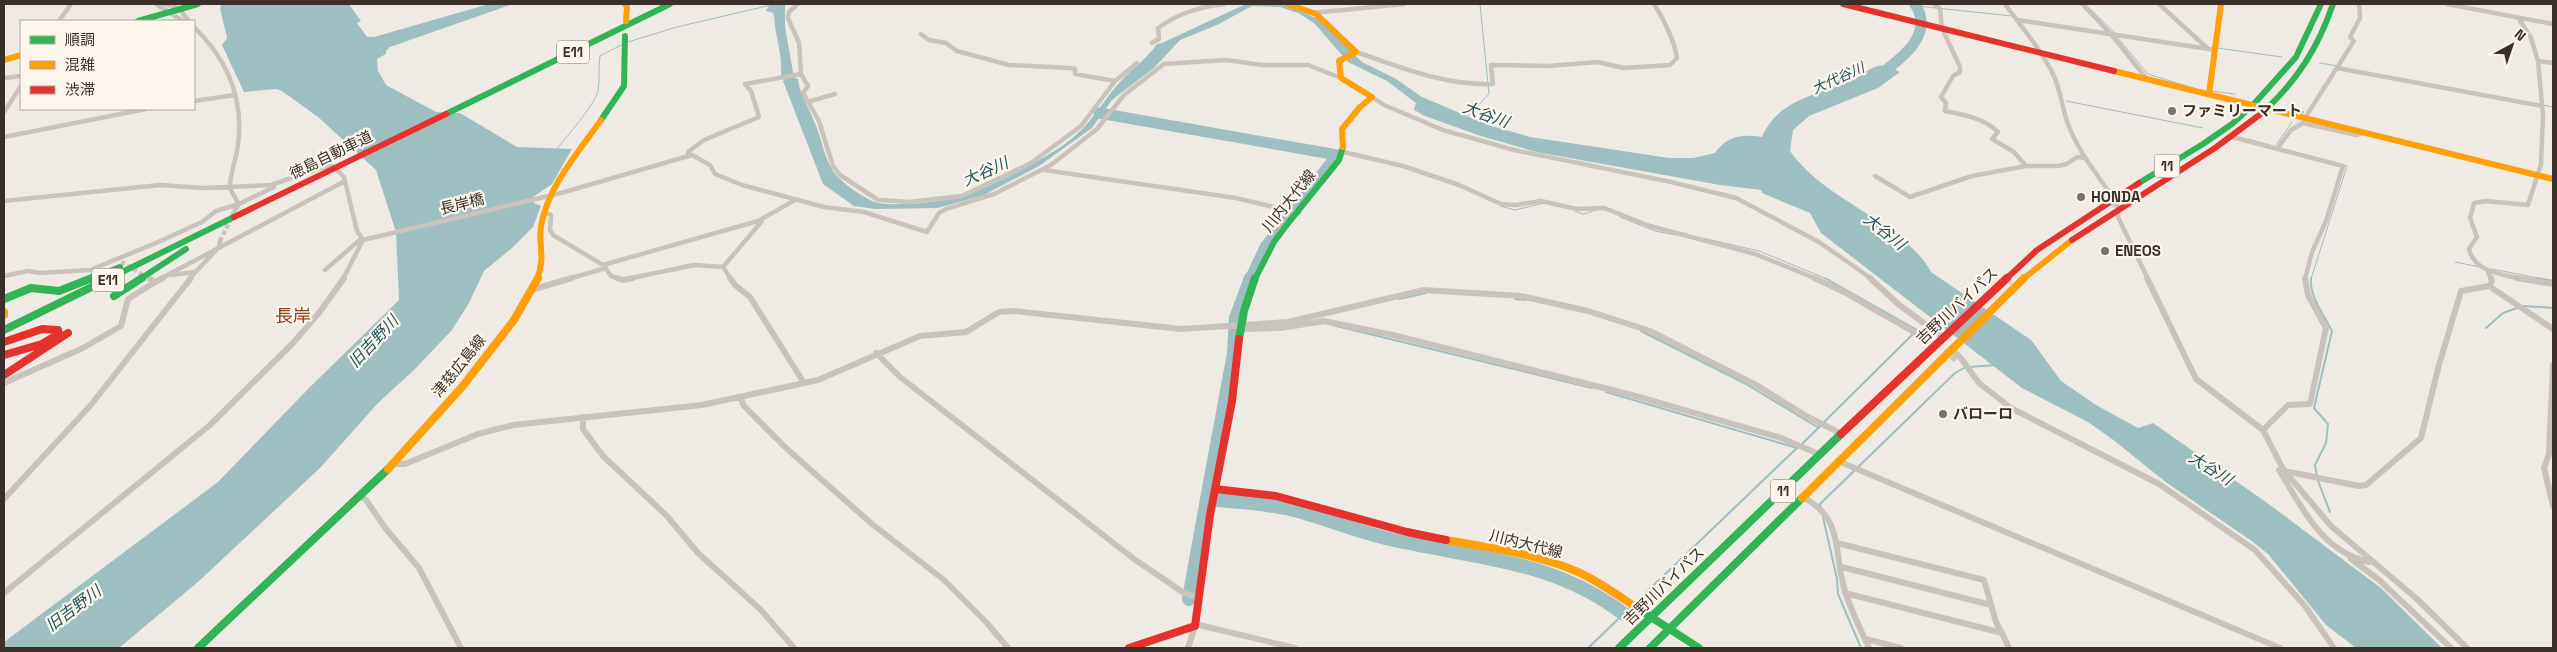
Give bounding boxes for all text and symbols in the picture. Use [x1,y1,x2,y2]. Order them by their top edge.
legend [20,20,195,110]
north arrow [2487,20,2537,70]
text: N [2511,25,2530,45]
text: 順調 [65,30,95,49]
road number: E11 [557,41,589,64]
text: 混雑 [65,55,95,74]
water label: 大代谷川 [1809,58,1869,98]
text: 渋滞 [65,80,95,99]
water label: 大谷川 [1460,96,1514,133]
place label: ファミリーマート [2182,101,2302,120]
marker: ファミリーマート [2166,105,2178,117]
street label: 徳島自動車道 [286,126,375,183]
water label: 大谷川 [959,151,1013,191]
road number: 11 [2154,154,2180,178]
street label: 川内大代線 [1258,166,1320,236]
place label: HONDA [2091,187,2141,206]
street label: 長岸橋 [438,189,486,218]
marker: HONDA [2075,191,2087,203]
water label: 大谷川 [1859,208,1912,256]
place label: ENEOS [2115,241,2161,260]
marker: ENEOS [2099,245,2111,257]
street label: 吉野川バイパス [1912,263,2001,348]
road number: E11 [92,268,124,292]
district label: 長岸 [275,304,311,327]
water label: 旧吉野川 [344,309,404,372]
street label: 津慈広島線 [428,331,490,401]
place label: バローロ [1953,404,2013,423]
marker: バローロ [1937,408,1949,420]
water label: 大谷川 [2185,447,2238,491]
road number: 11 [1770,480,1796,502]
street label: 川内大代線 [1487,525,1565,562]
street label: 吉野川バイパス [1619,542,1708,629]
water label: 旧吉野川 [41,580,107,636]

